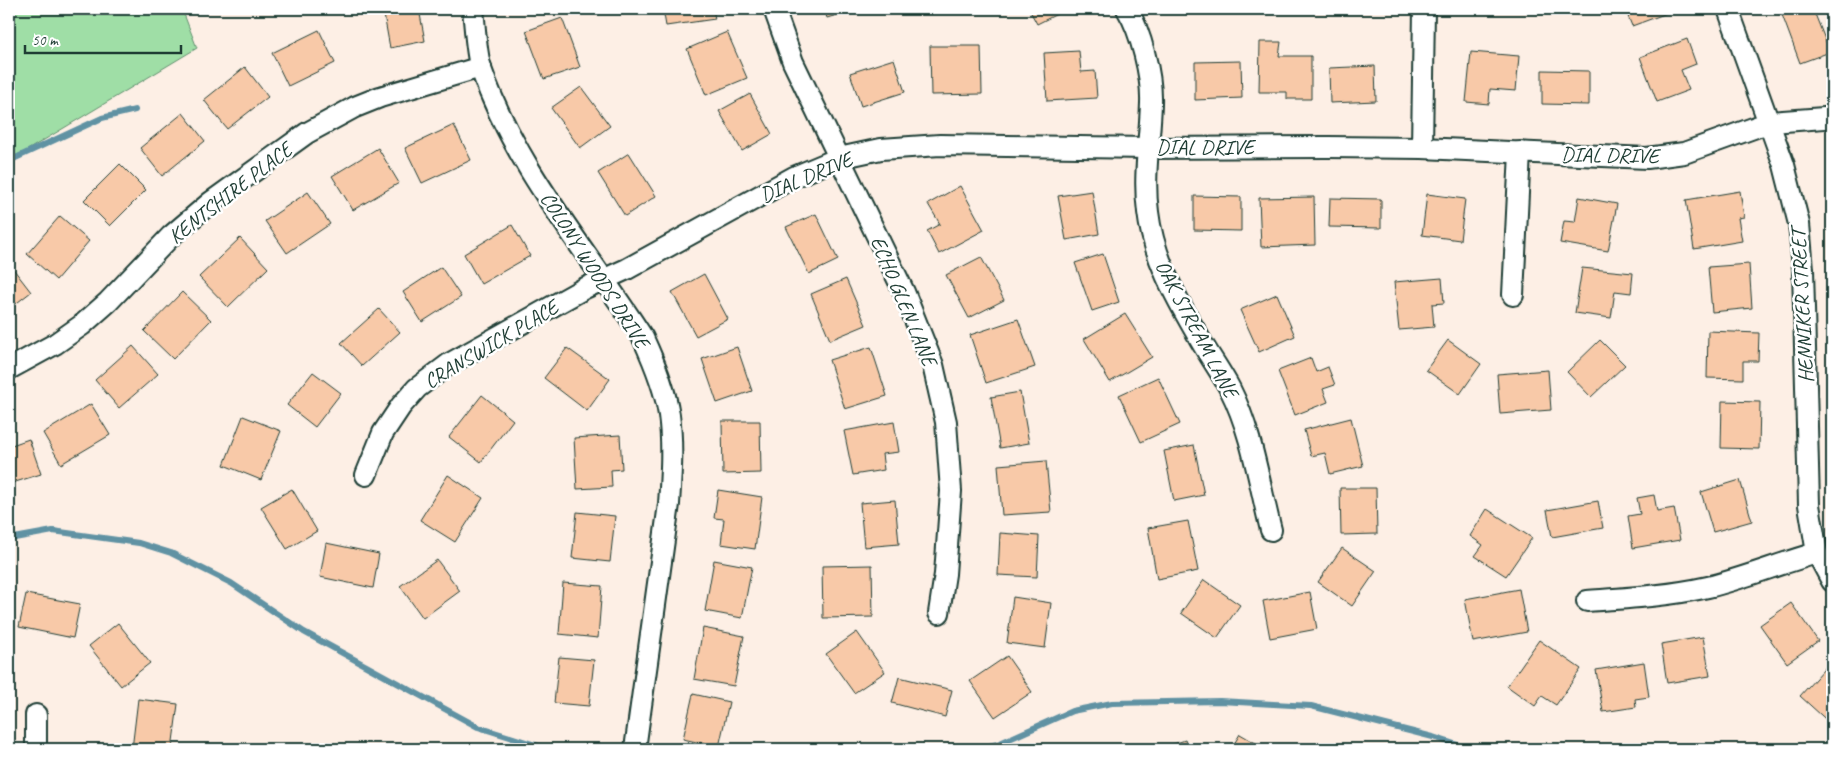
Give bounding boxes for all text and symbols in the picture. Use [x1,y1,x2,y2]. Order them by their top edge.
scale bar [25,22,181,54]
text: 50 m [32,31,59,50]
street label: DIAL DRIVE [1156,134,1257,160]
street label: KENTSHIRE PLACE [163,135,299,249]
street label: DIAL DRIVE [1561,141,1662,169]
street label: DIAL DRIVE [756,145,859,208]
street label: COLONY WOODS DRIVE [535,187,657,355]
street label: HENNIKER STREET [1785,223,1819,384]
street label: ECHO GLEN LANE [865,232,944,372]
street label: OAK STREAM LANE [1150,256,1245,404]
street label: CRANSWICK PLACE [419,292,565,394]

